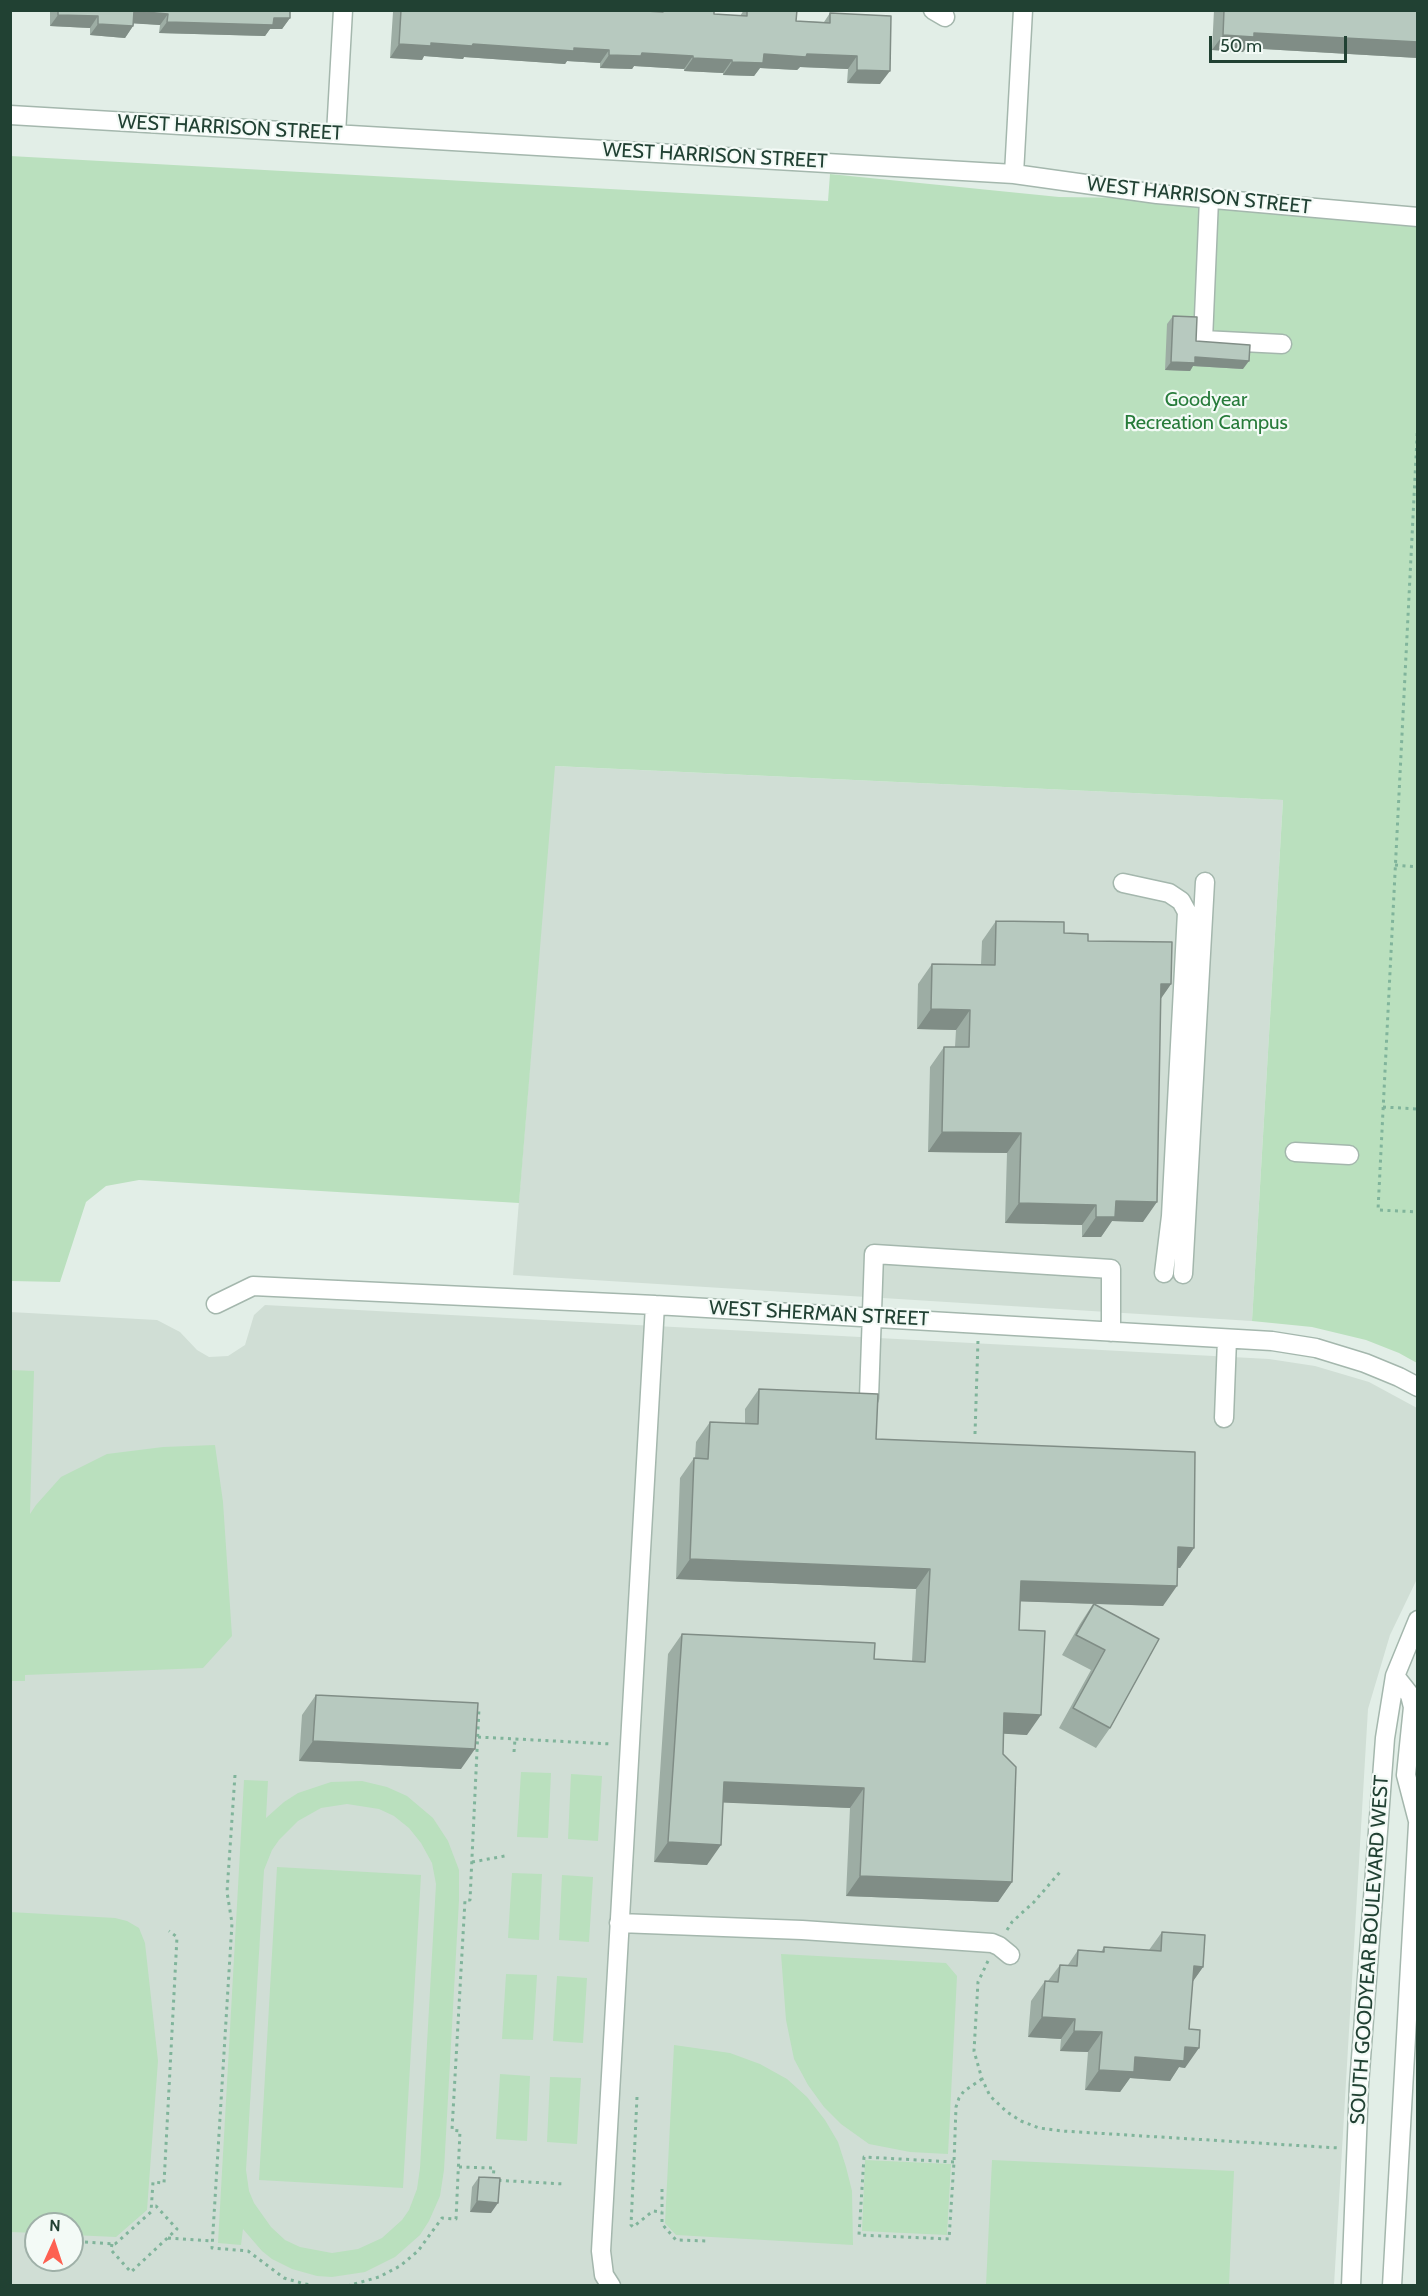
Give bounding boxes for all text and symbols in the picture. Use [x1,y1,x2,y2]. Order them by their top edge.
scale bar [1212,24,1350,62]
text: 50 m [1220,35,1262,57]
street label: WEST HARRISON STREET [117,110,343,146]
street label: WEST HARRISON STREET [602,138,828,174]
street label: WEST HARRISON STREET [1086,172,1312,220]
park label: Goodyear Recreation Campus [1124,388,1288,435]
street label: WEST SHERMAN STREET [708,1296,930,1332]
street label: SOUTH GOODYEAR BOULEVARD WEST [1346,1774,1394,2126]
north arrow [24,2212,84,2272]
text: N [49,2216,61,2235]

